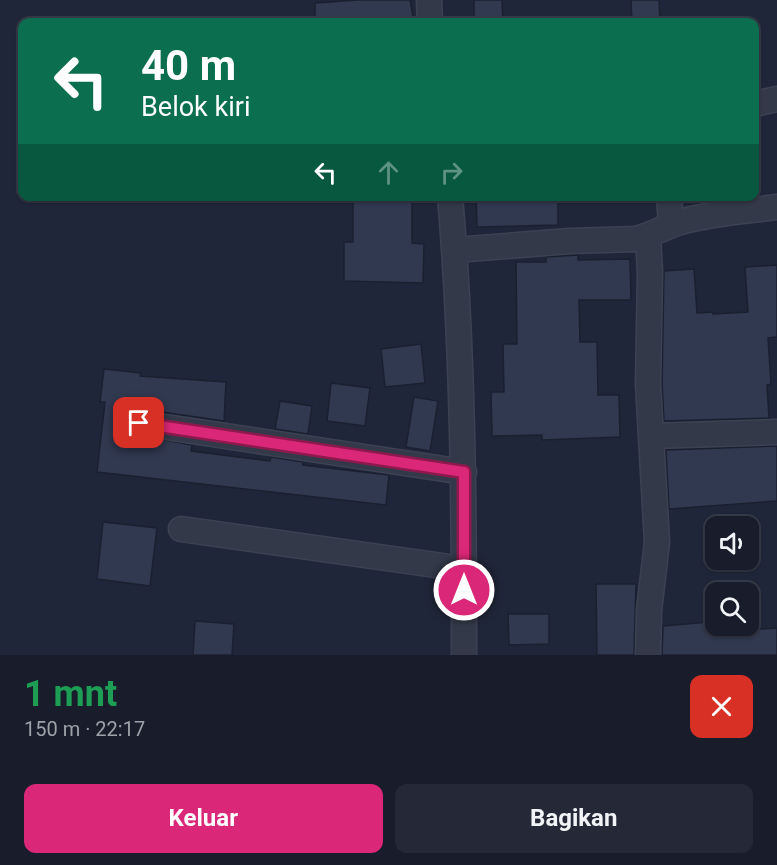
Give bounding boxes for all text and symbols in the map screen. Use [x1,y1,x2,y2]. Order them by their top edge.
text: 40 m [141,41,236,90]
icon: left [42,42,120,120]
text: Belok kiri [141,91,250,123]
icon: left [309,156,342,189]
icon: ahead [372,156,405,189]
icon: right [435,156,468,189]
pin [113,397,164,448]
icon: arrive [122,406,155,439]
map controls [705,516,759,636]
button: sound [705,516,759,570]
position arrow [432,558,496,622]
button: search [705,582,759,636]
text: 1 mnt [24,673,117,715]
button: close [690,675,753,738]
text: 150 m · 22:17 [24,717,145,741]
button: Keluar [24,784,383,853]
button: Bagikan [395,784,753,853]

